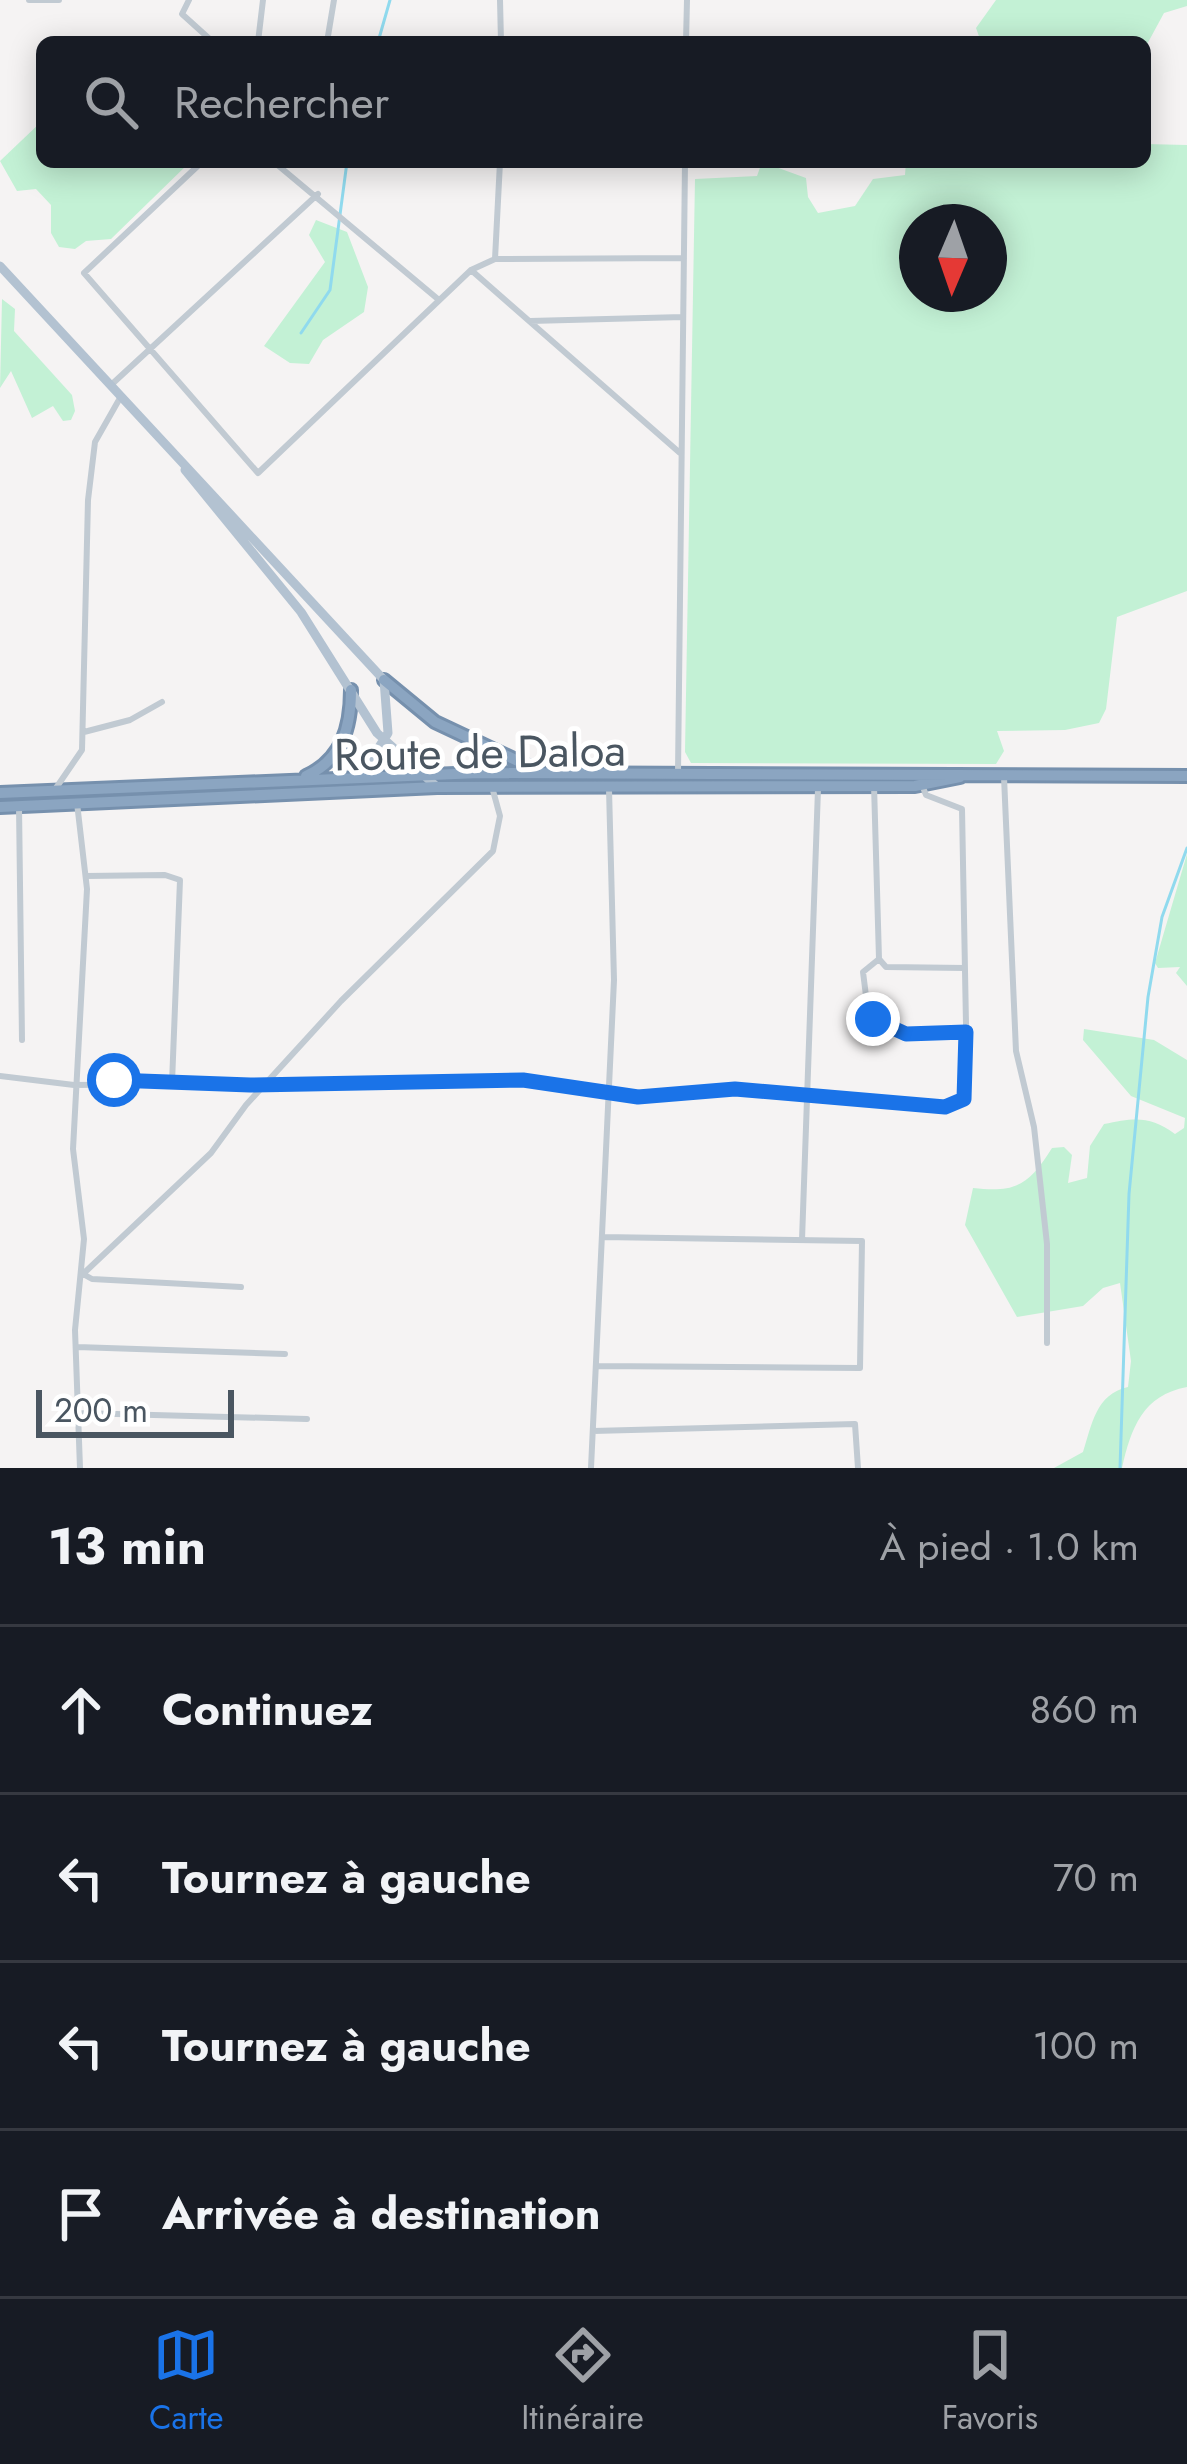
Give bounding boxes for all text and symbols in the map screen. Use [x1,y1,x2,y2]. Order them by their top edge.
search box [36,36,1151,168]
icon: search [78,69,144,135]
text: Rechercher [174,70,389,135]
north arrow [899,204,1007,312]
street label: Route de Daloa [333,717,627,788]
route end [846,992,900,1046]
route start [87,1053,141,1107]
scale bar [36,1384,234,1437]
text: 200 m [54,1387,148,1434]
text: 13 min [48,1509,206,1583]
text: À pied · 1.0 km [880,1518,1139,1575]
icon: ahead [48,1677,114,1743]
text: Continuez [162,1677,373,1742]
text: 860 m [1030,1681,1139,1738]
icon: left [48,1845,114,1911]
text: Tournez à gauche [162,1845,531,1910]
text: 70 m [1053,1849,1139,1906]
icon: left [48,2013,114,2079]
text: Tournez à gauche [162,2013,531,2078]
text: 100 m [1033,2017,1139,2074]
icon: arrive [48,2181,114,2247]
text: Arrivée à destination [162,2181,601,2246]
tab: Carte [149,2322,224,2441]
tab: Itinéraire [521,2322,644,2441]
tab: Favoris [942,2322,1038,2441]

